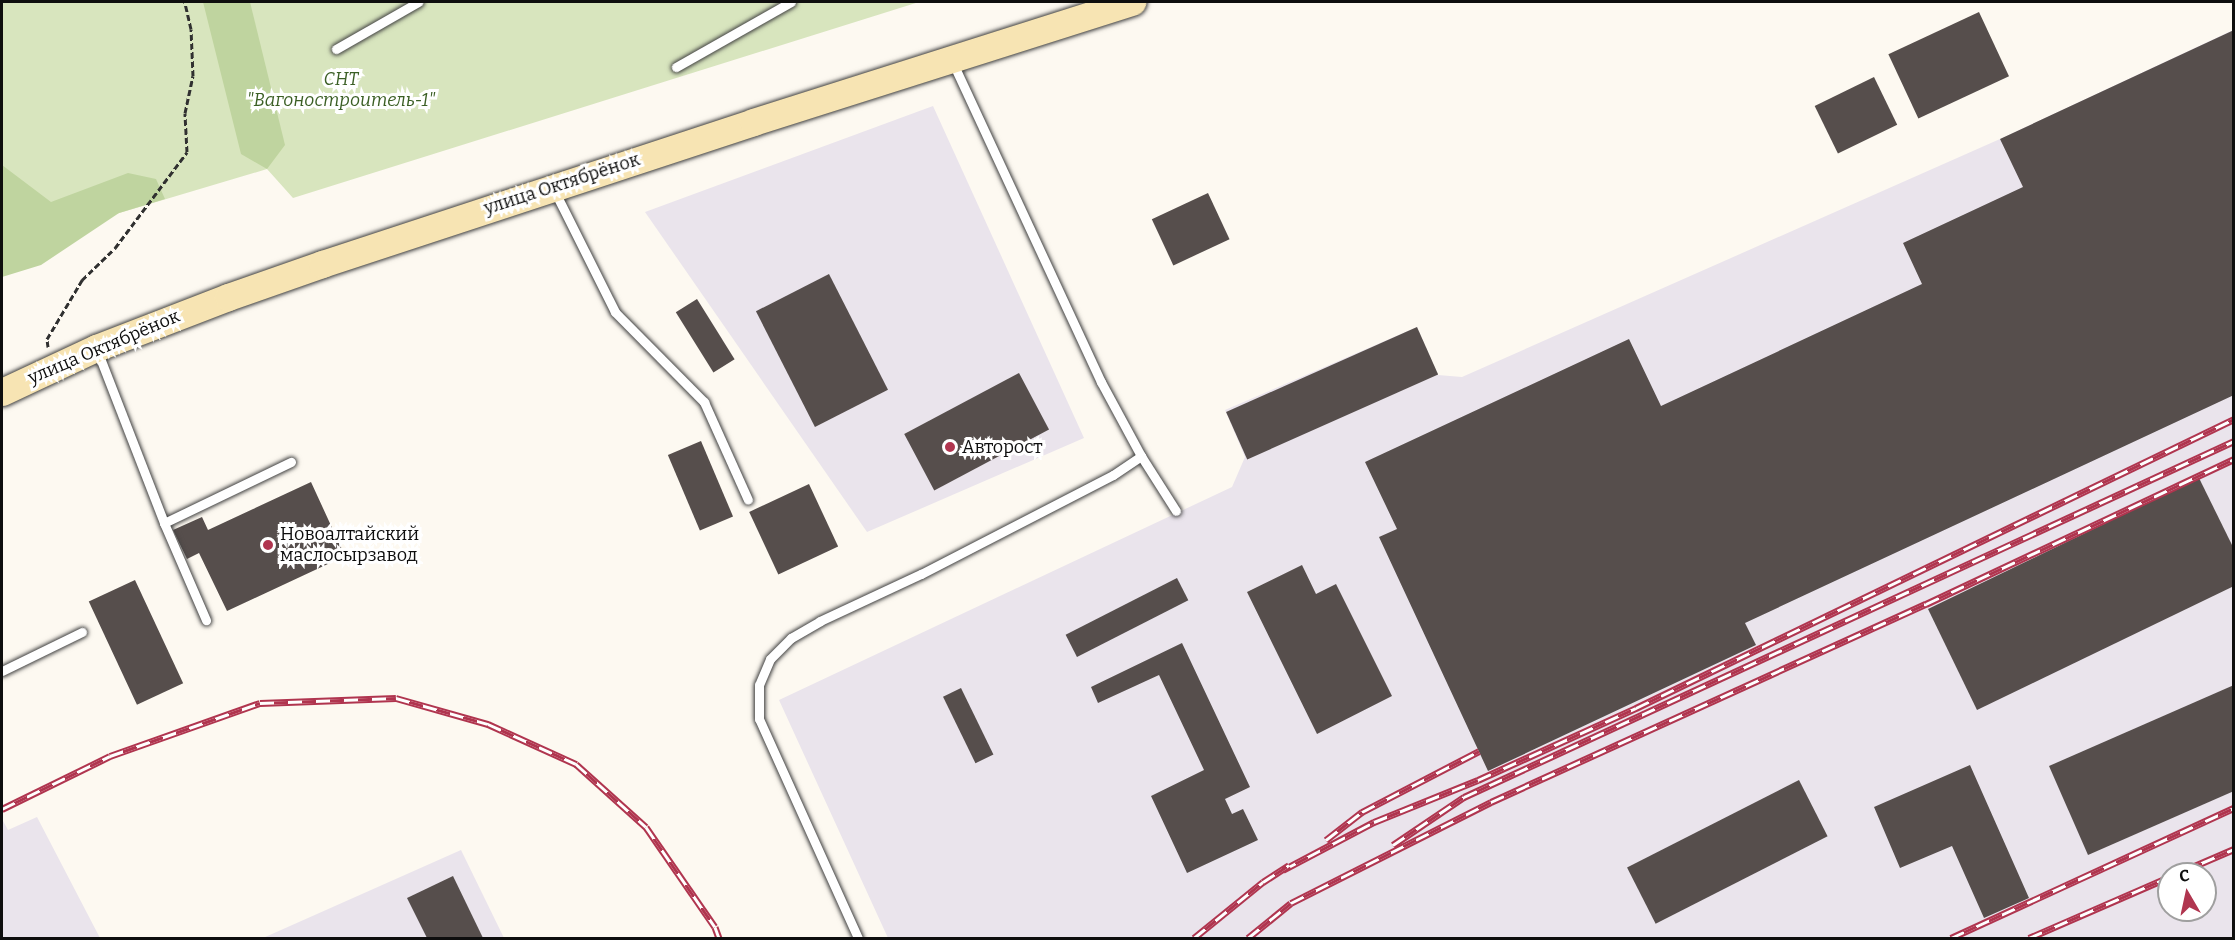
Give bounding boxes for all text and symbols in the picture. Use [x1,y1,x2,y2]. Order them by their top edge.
park label: СНТ "Вагоностроитель-1" [247,69,435,112]
street label: улица Октябрёнок [481,149,643,219]
street label: улица Октябрёнок [25,305,183,389]
place label: Авторост [962,436,1043,458]
marker: Авторост [943,440,957,454]
place label: Новоалтайский маслосырзавод [280,524,419,566]
marker: Новоалтайский маслосырзавод [261,538,275,552]
north arrow [2157,862,2217,922]
text: С [2178,866,2191,886]

